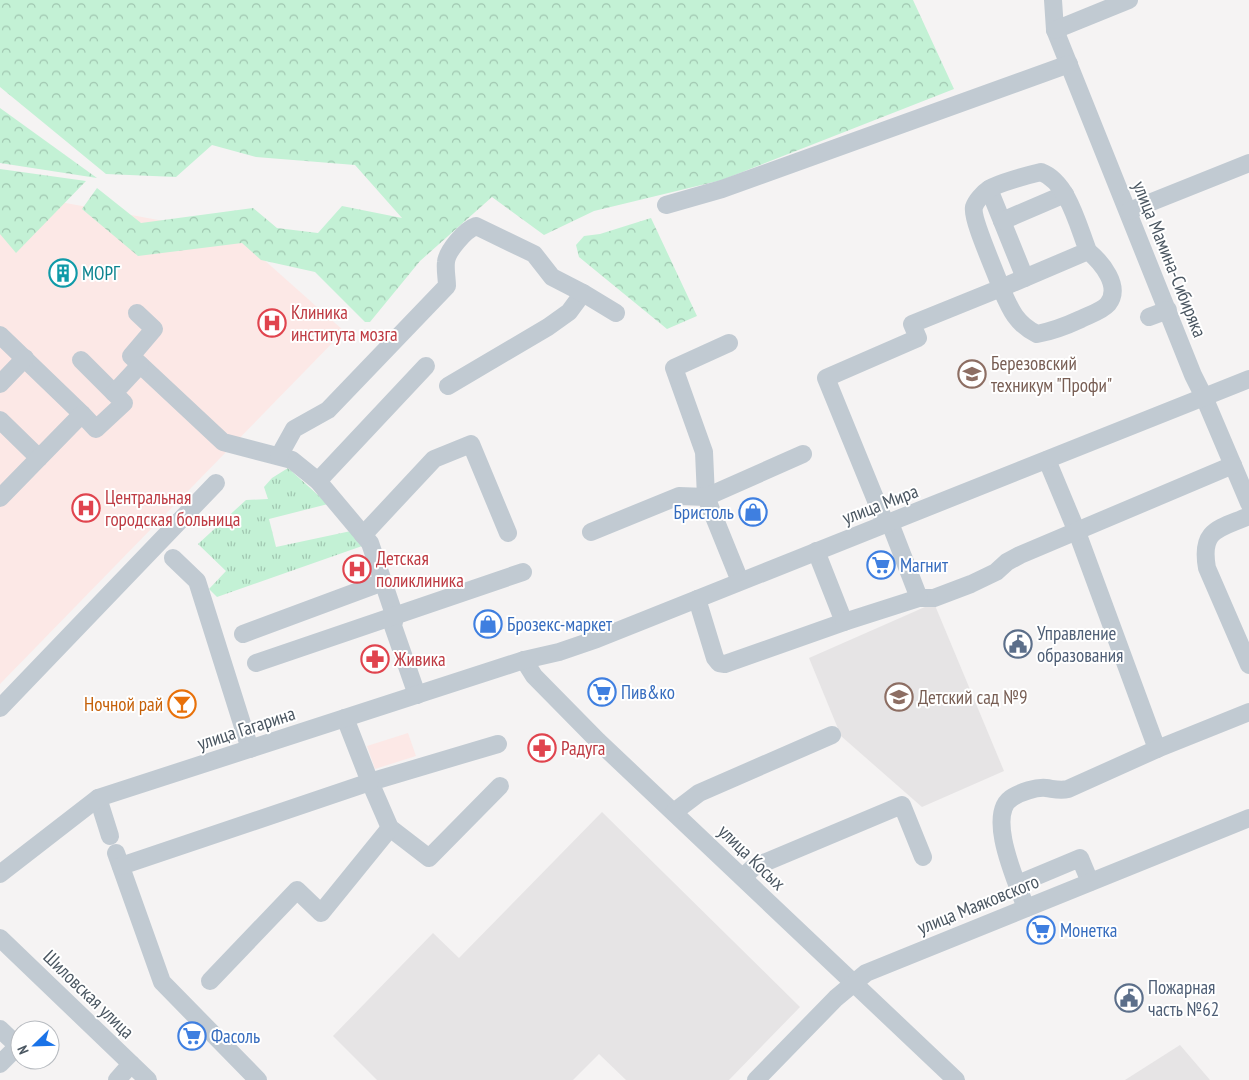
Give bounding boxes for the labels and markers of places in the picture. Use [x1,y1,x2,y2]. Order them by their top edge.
building icon: МОРГ [48,258,78,288]
place label: МОРГ [82,261,121,285]
place label: Клиника института мозга [291,300,398,346]
hospital icon: Клиника института мозга [257,308,287,338]
place label: Березовский техникум "Профи" [991,351,1112,397]
school or university icon: Березовский техникум "Профи" [957,359,987,389]
place label: Центральная городская больница [105,485,240,531]
hospital icon: Центральная городская больница [71,493,101,523]
shop icon: Бристоль [738,497,768,527]
place label: Бристоль [673,500,734,524]
place label: Детская поликлиника [376,546,464,592]
supermarket icon: Магнит [866,550,896,580]
place label: Магнит [900,553,949,577]
hospital icon: Детская поликлиника [342,554,372,584]
shop icon: Брозекс-маркет [473,609,503,639]
place label: Брозекс-маркет [507,612,613,636]
place label: Управление образования [1037,621,1123,667]
public building icon: Управление образования [1003,629,1033,659]
pharmacy icon: Живика [360,644,390,674]
place label: Живика [393,647,446,671]
supermarket icon: Пив&ко [587,677,617,707]
place label: Пив&ко [621,680,675,704]
school or university icon: Детский сад №9 [884,682,914,712]
place label: Детский сад №9 [918,685,1027,709]
bar icon: Ночной рай [167,689,197,719]
place label: Ночной рай [84,692,163,716]
pharmacy icon: Радуга [527,733,557,763]
place label: Радуга [561,736,605,760]
supermarket icon: Монетка [1026,915,1056,945]
place label: Монетка [1060,918,1117,942]
place label: Пожарная часть №62 [1148,975,1219,1021]
public building icon: Пожарная часть №62 [1114,983,1144,1013]
supermarket icon: Фасоль [177,1021,207,1051]
place label: Фасоль [211,1024,260,1048]

